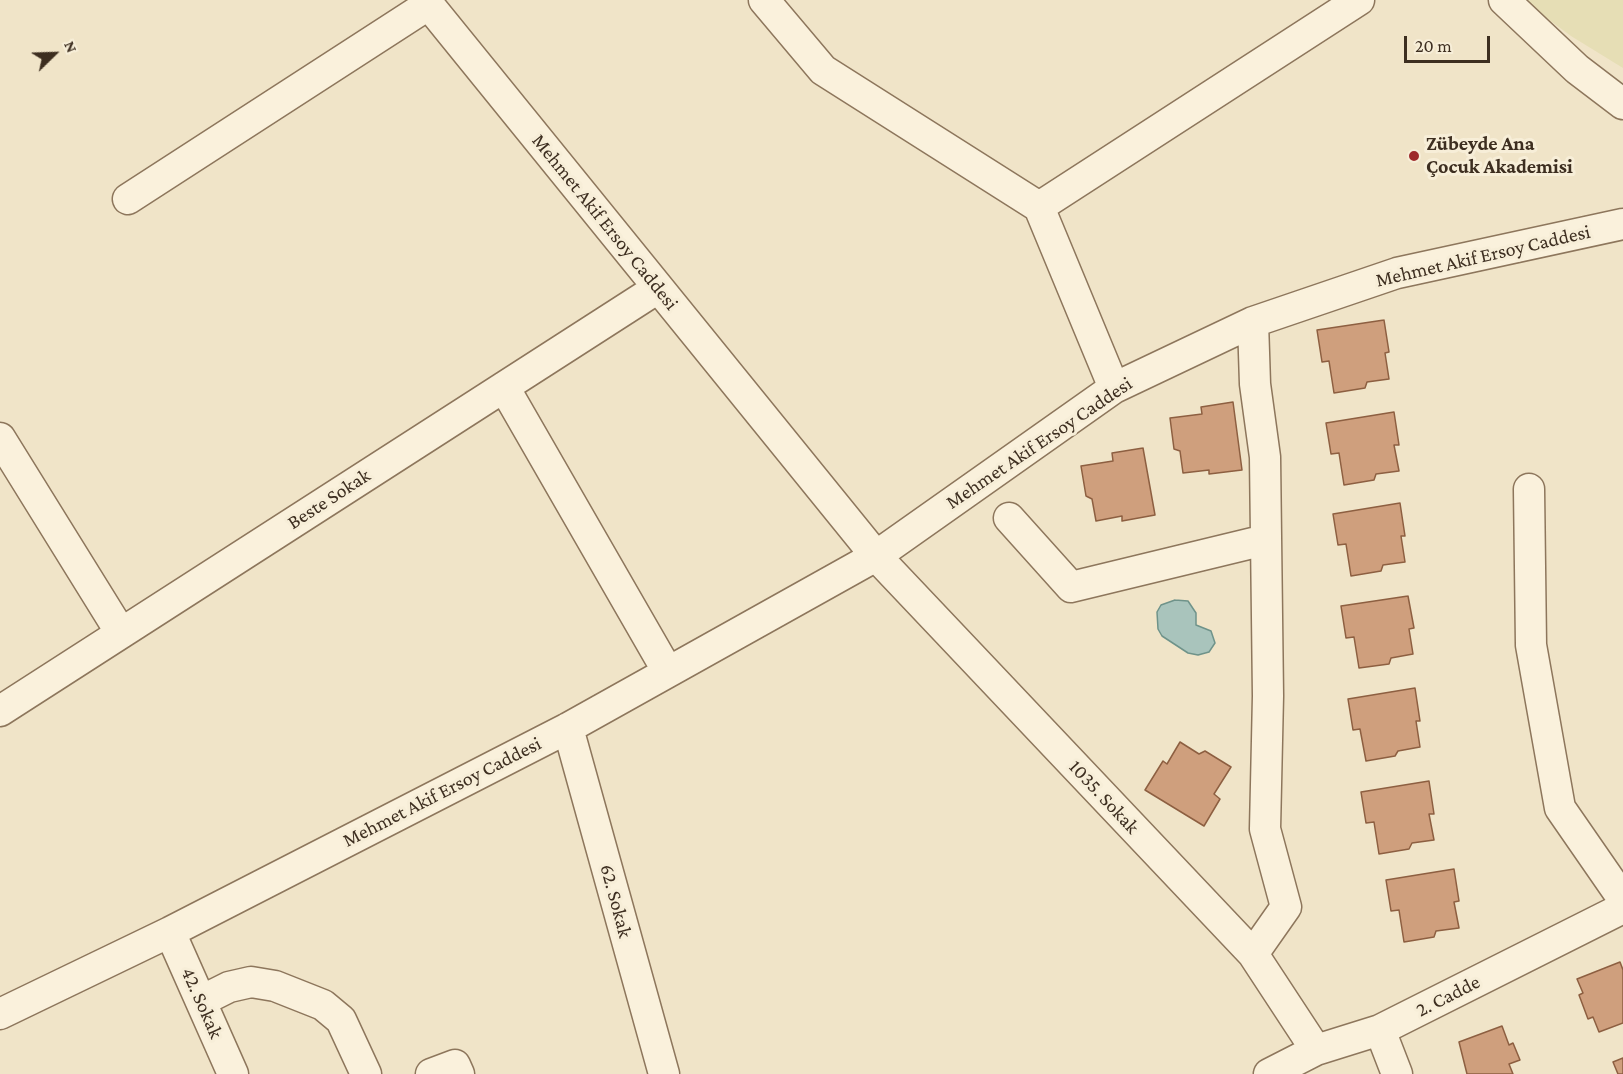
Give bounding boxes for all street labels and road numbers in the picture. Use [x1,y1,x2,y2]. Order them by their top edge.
street label: Mehmet Akif Ersoy Caddesi [527,129,683,315]
street label: Mehmet Akif Ersoy Caddesi [1373,220,1593,292]
street label: Mehmet Akif Ersoy Caddesi [941,372,1137,514]
street label: Beste Sokak [283,463,375,535]
street label: Mehmet Akif Ersoy Caddesi [339,731,545,853]
street label: 1035. Sokak [1064,755,1144,839]
street label: 62. Sokak [595,862,637,940]
street label: 42. Sokak [176,964,228,1042]
street label: 2. Cadde [1412,970,1484,1022]

